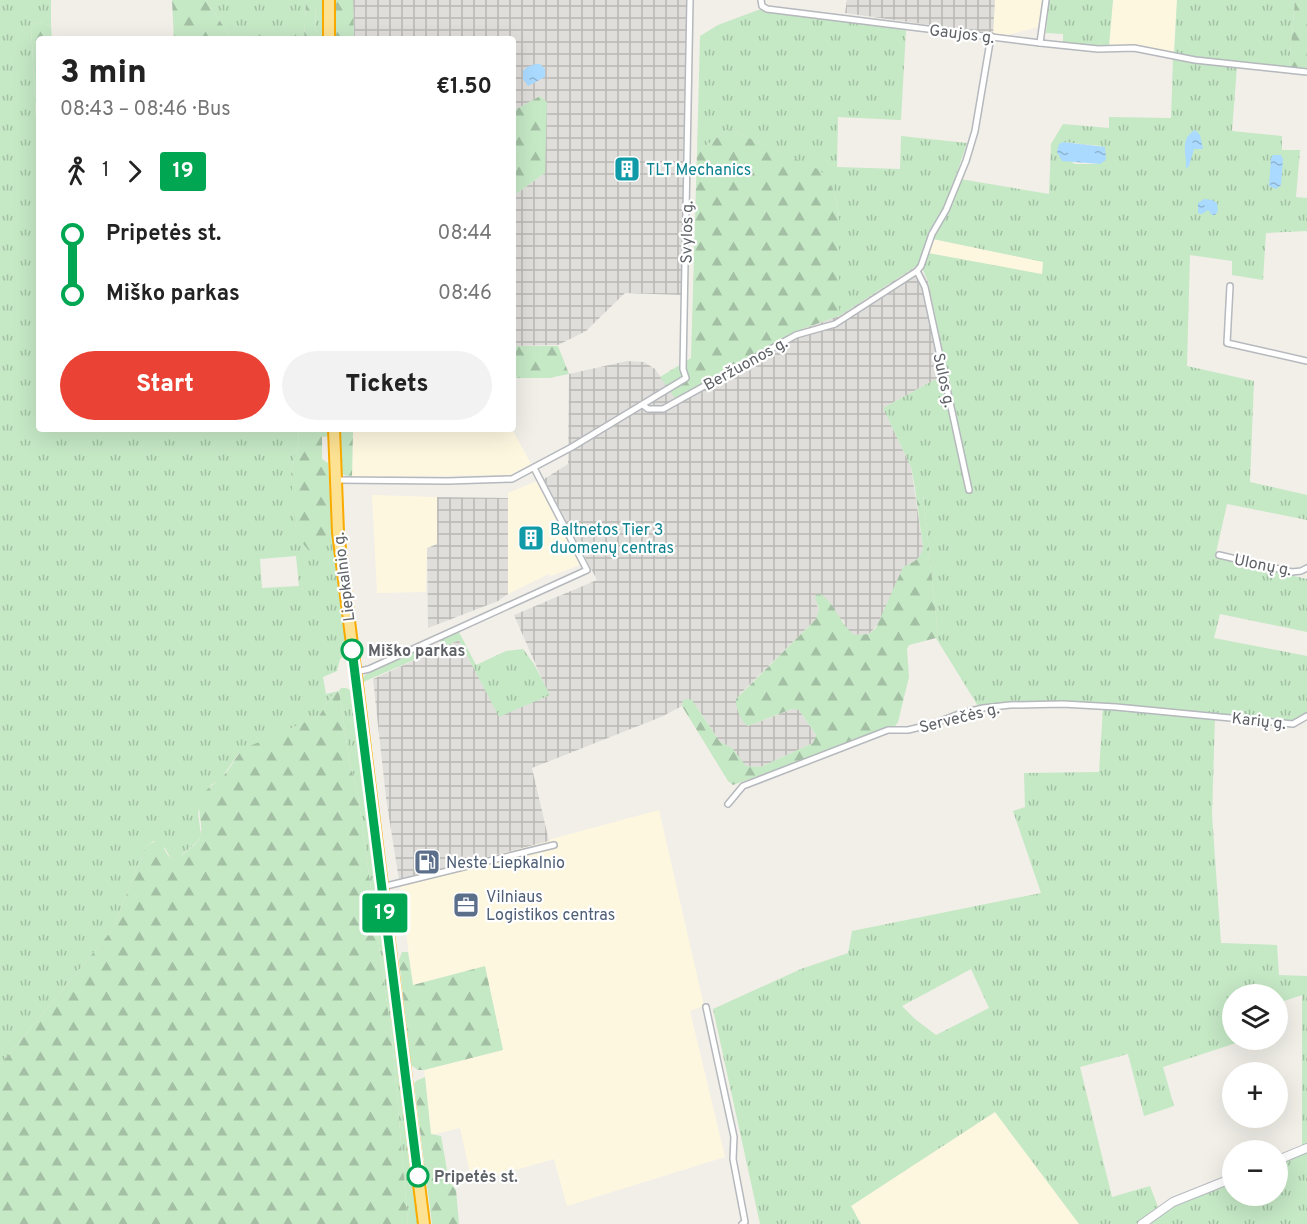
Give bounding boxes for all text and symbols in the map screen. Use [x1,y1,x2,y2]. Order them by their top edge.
street label: Gaujos g. [928,21,996,49]
text: 3 min [60,53,147,95]
text: €1.50 [436,74,492,101]
text: 08:43 – 08:46 · Bus [60,97,231,123]
building icon: TLT Mechanics [612,154,642,184]
icon: walk [60,155,93,188]
icon: forward [118,155,151,188]
text: 1 [102,158,109,184]
text: 19 [172,158,194,185]
place label: TLT Mechanics [646,161,751,181]
street label: Svylos g. [677,200,699,264]
text: Pripetės st. [106,221,221,248]
text: 08:44 [438,221,492,247]
text: Miško parkas [106,281,240,308]
text: 08:46 [438,281,492,307]
street label: Beržuonos g. [700,333,792,396]
button: Start [60,351,270,420]
button: Tickets [282,351,492,420]
street label: Sulos g. [928,351,959,410]
place label: Baltnetos Tier 3 duomenų centras [550,521,674,559]
building icon: Baltnetos Tier 3 duomenų centras [516,523,546,553]
street label: Liepkalnio g. [330,531,360,623]
street label: Ulonų g. [1232,551,1293,581]
marker: Miško parkas [341,639,363,661]
place label: Miško parkas [368,642,466,662]
street label: Servečės g. [917,699,1002,739]
street label: Karių g. [1231,709,1287,735]
fuel station icon: Neste Liepkalnio [412,847,442,877]
place label: Neste Liepkalnio [446,854,565,874]
place label: Vilniaus Logistikos centras [486,888,615,926]
office icon: Vilniaus Logistikos centras [451,890,481,920]
line badge: 19 [358,894,412,932]
text: 19 [374,900,396,927]
map controls [1222,984,1288,1206]
button: layers [1222,984,1288,1050]
button: + [1222,1062,1288,1128]
button: − [1222,1140,1288,1206]
marker: Pripetės st. [407,1165,429,1187]
place label: Pripetės st. [434,1168,518,1188]

